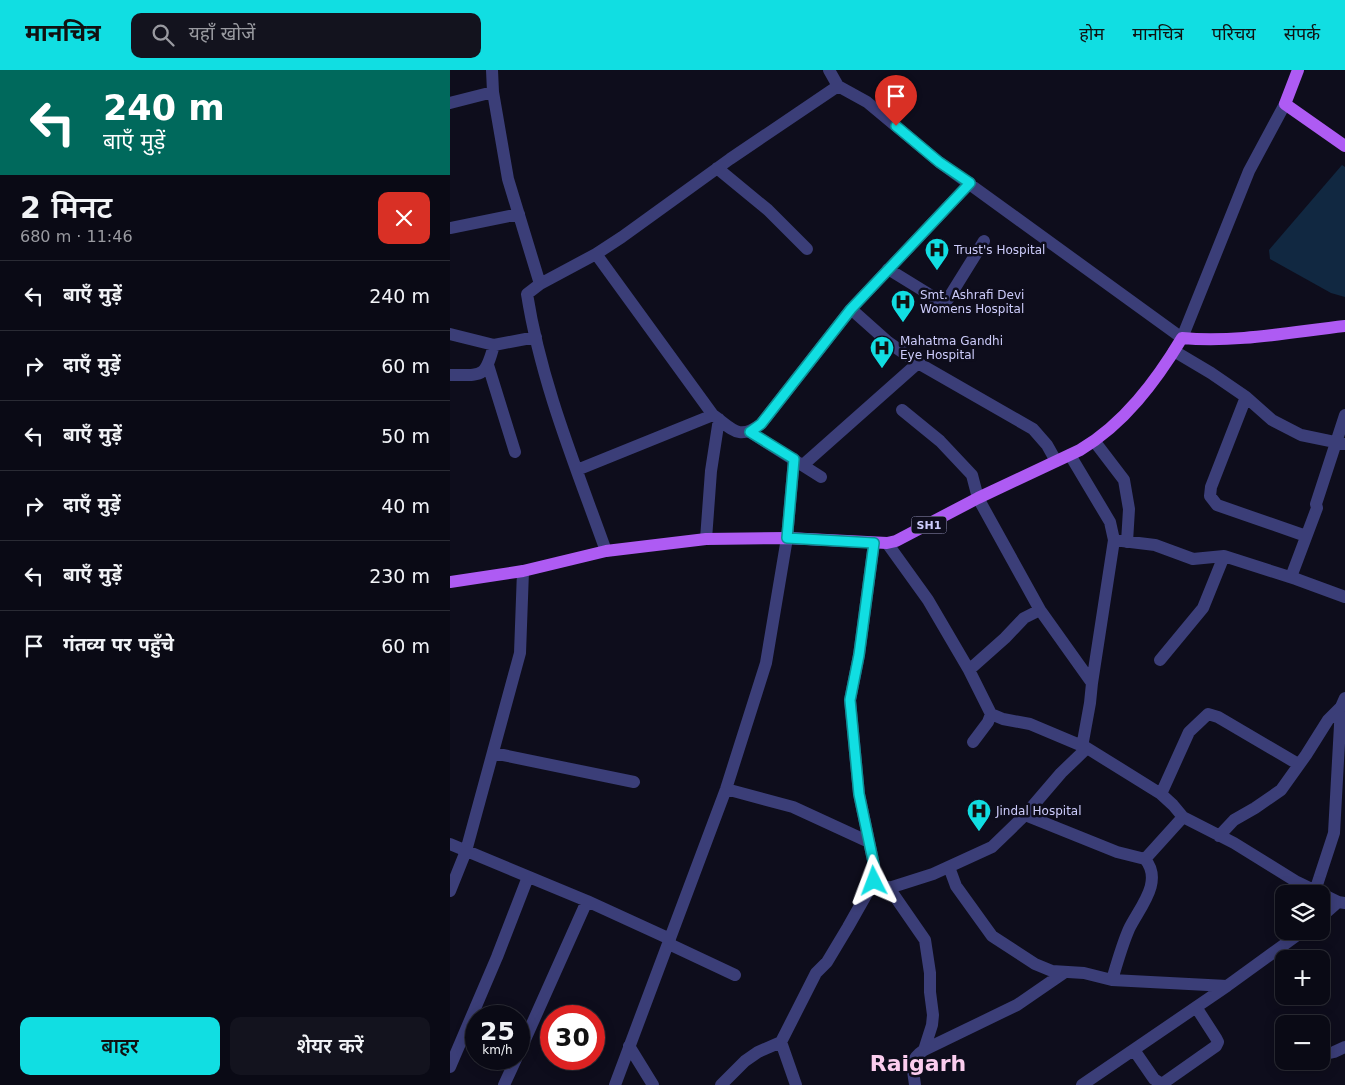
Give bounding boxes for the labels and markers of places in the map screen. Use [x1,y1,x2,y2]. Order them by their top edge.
pin [875,75,917,126]
hospital icon: Trust's Hospital [924,237,950,271]
place label: Trust's Hospital [953,243,1045,257]
place label: Smt. Ashrafi Devi Womens Hospital [920,288,1024,316]
hospital icon: Smt. Ashrafi Devi Womens Hospital [890,289,916,323]
place label: Mahatma Gandhi Eye Hospital [900,334,1003,362]
hospital icon: Mahatma Gandhi Eye Hospital [869,335,895,369]
hospital icon: Jindal Hospital [966,798,992,832]
place label: Jindal Hospital [995,804,1082,818]

